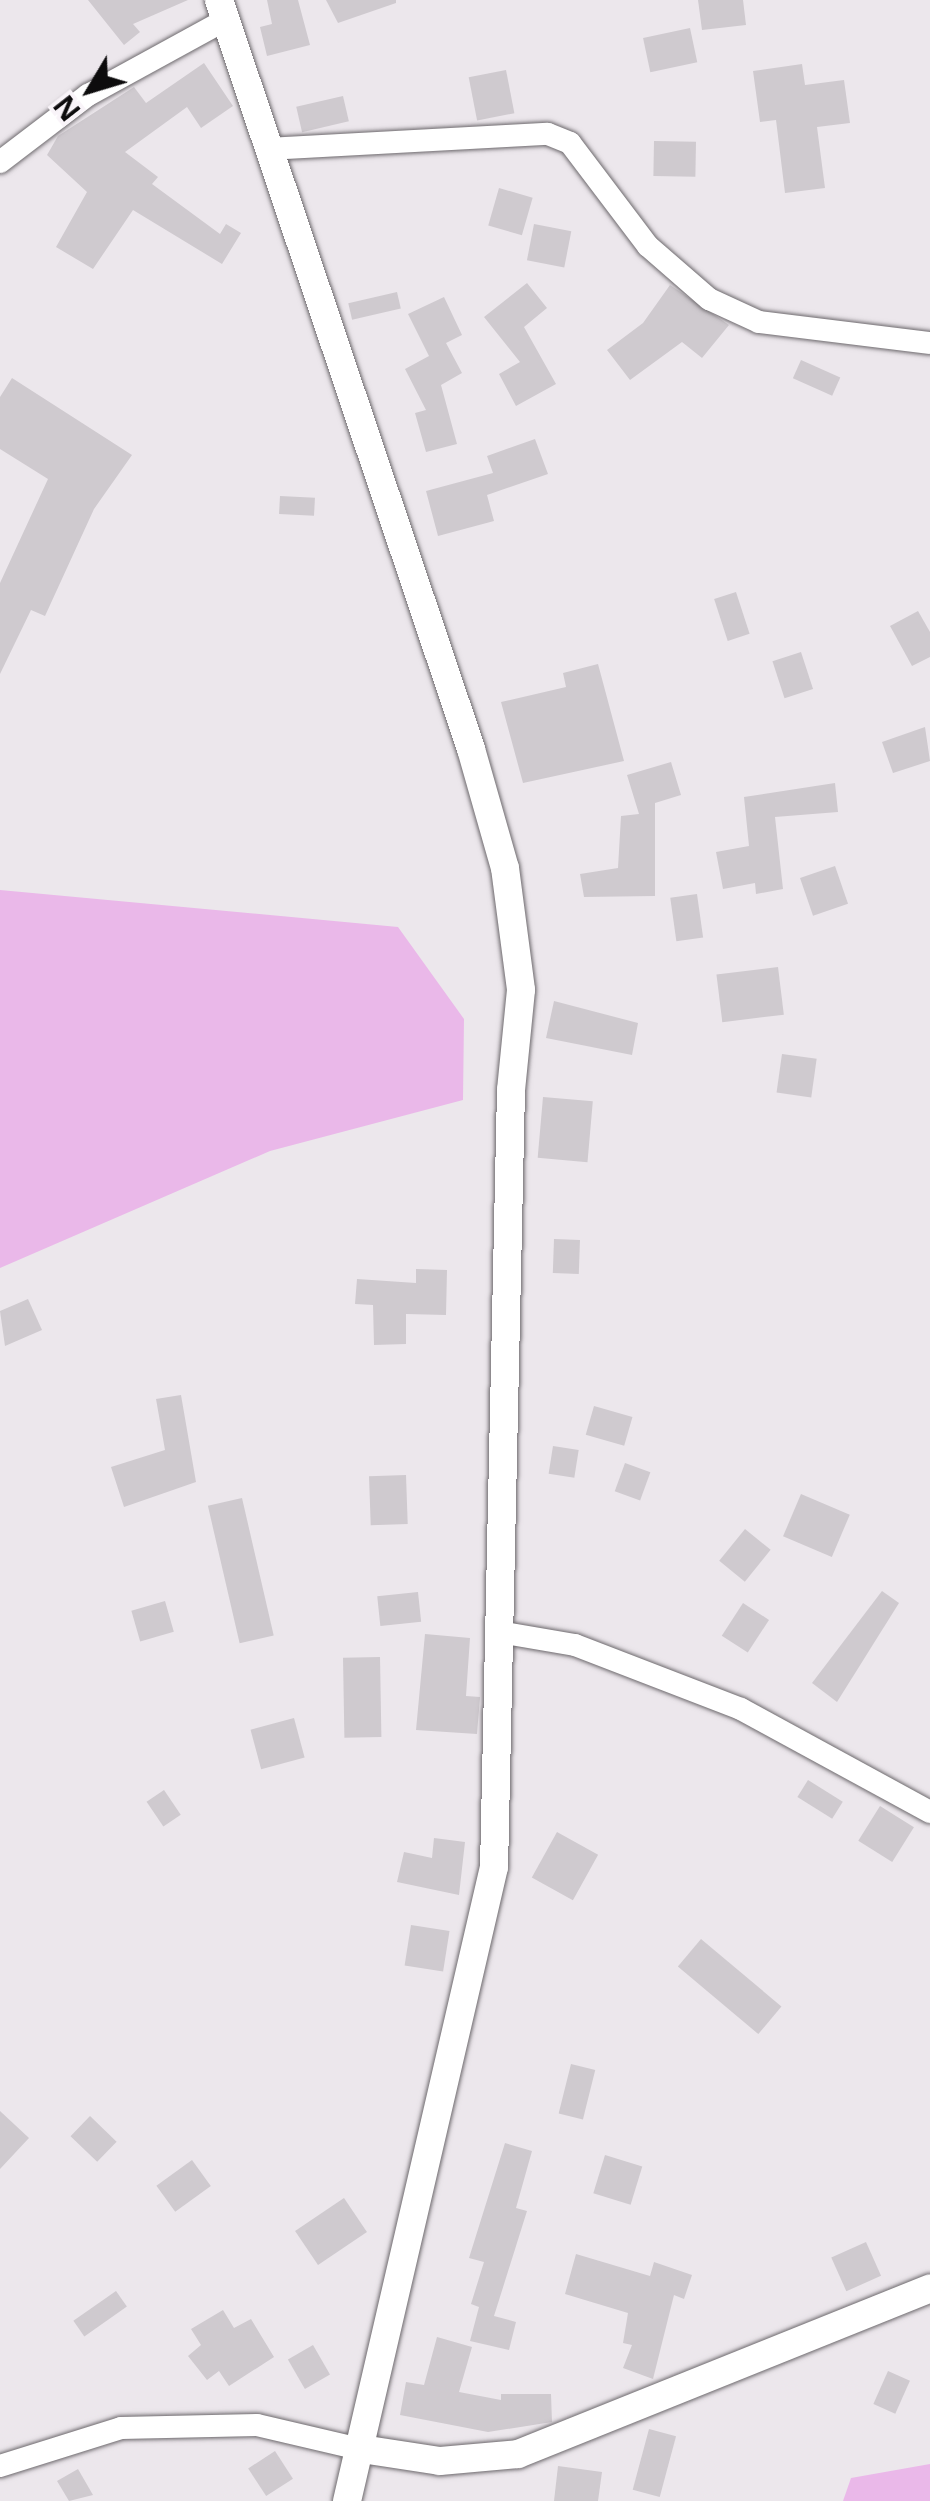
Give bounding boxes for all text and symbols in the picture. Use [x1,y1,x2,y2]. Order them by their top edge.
north arrow [40,40,140,140]
text: N [44,88,88,129]

